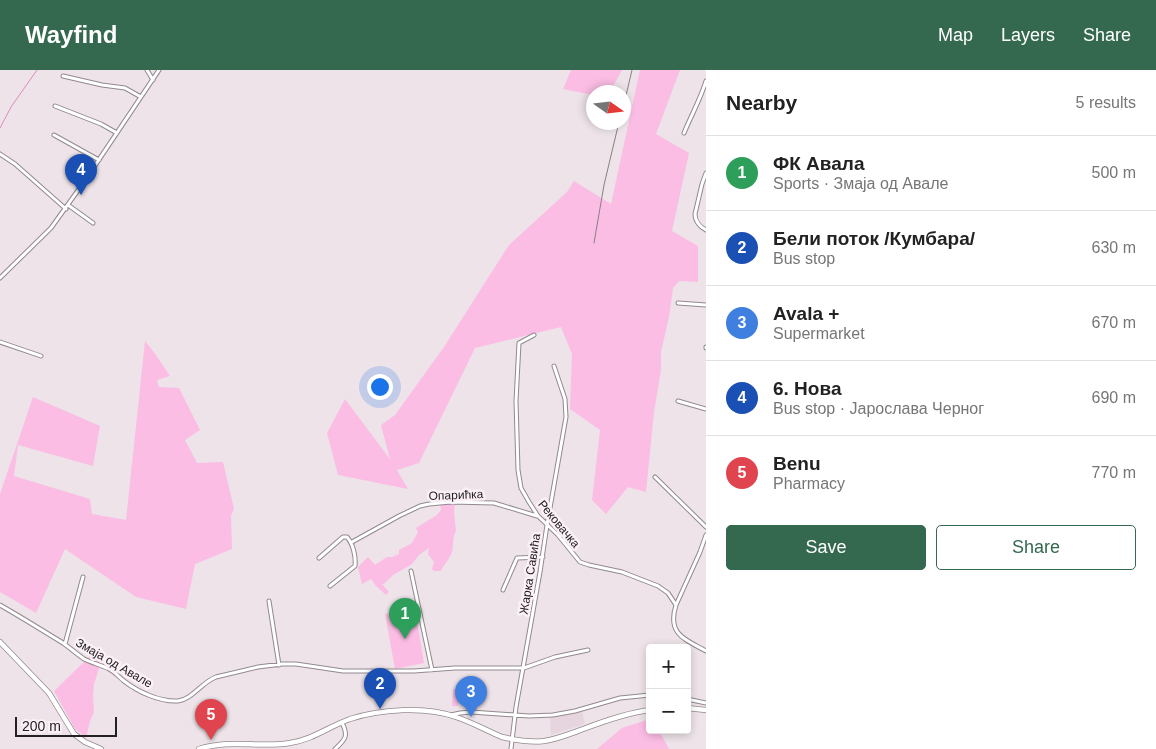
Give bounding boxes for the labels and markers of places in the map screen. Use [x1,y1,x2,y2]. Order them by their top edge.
pin: 4 [65,154,97,195]
pin: 1 [389,598,421,639]
pin: 2 [364,668,396,709]
pin: 3 [455,676,487,717]
pin: 5 [195,699,227,740]

